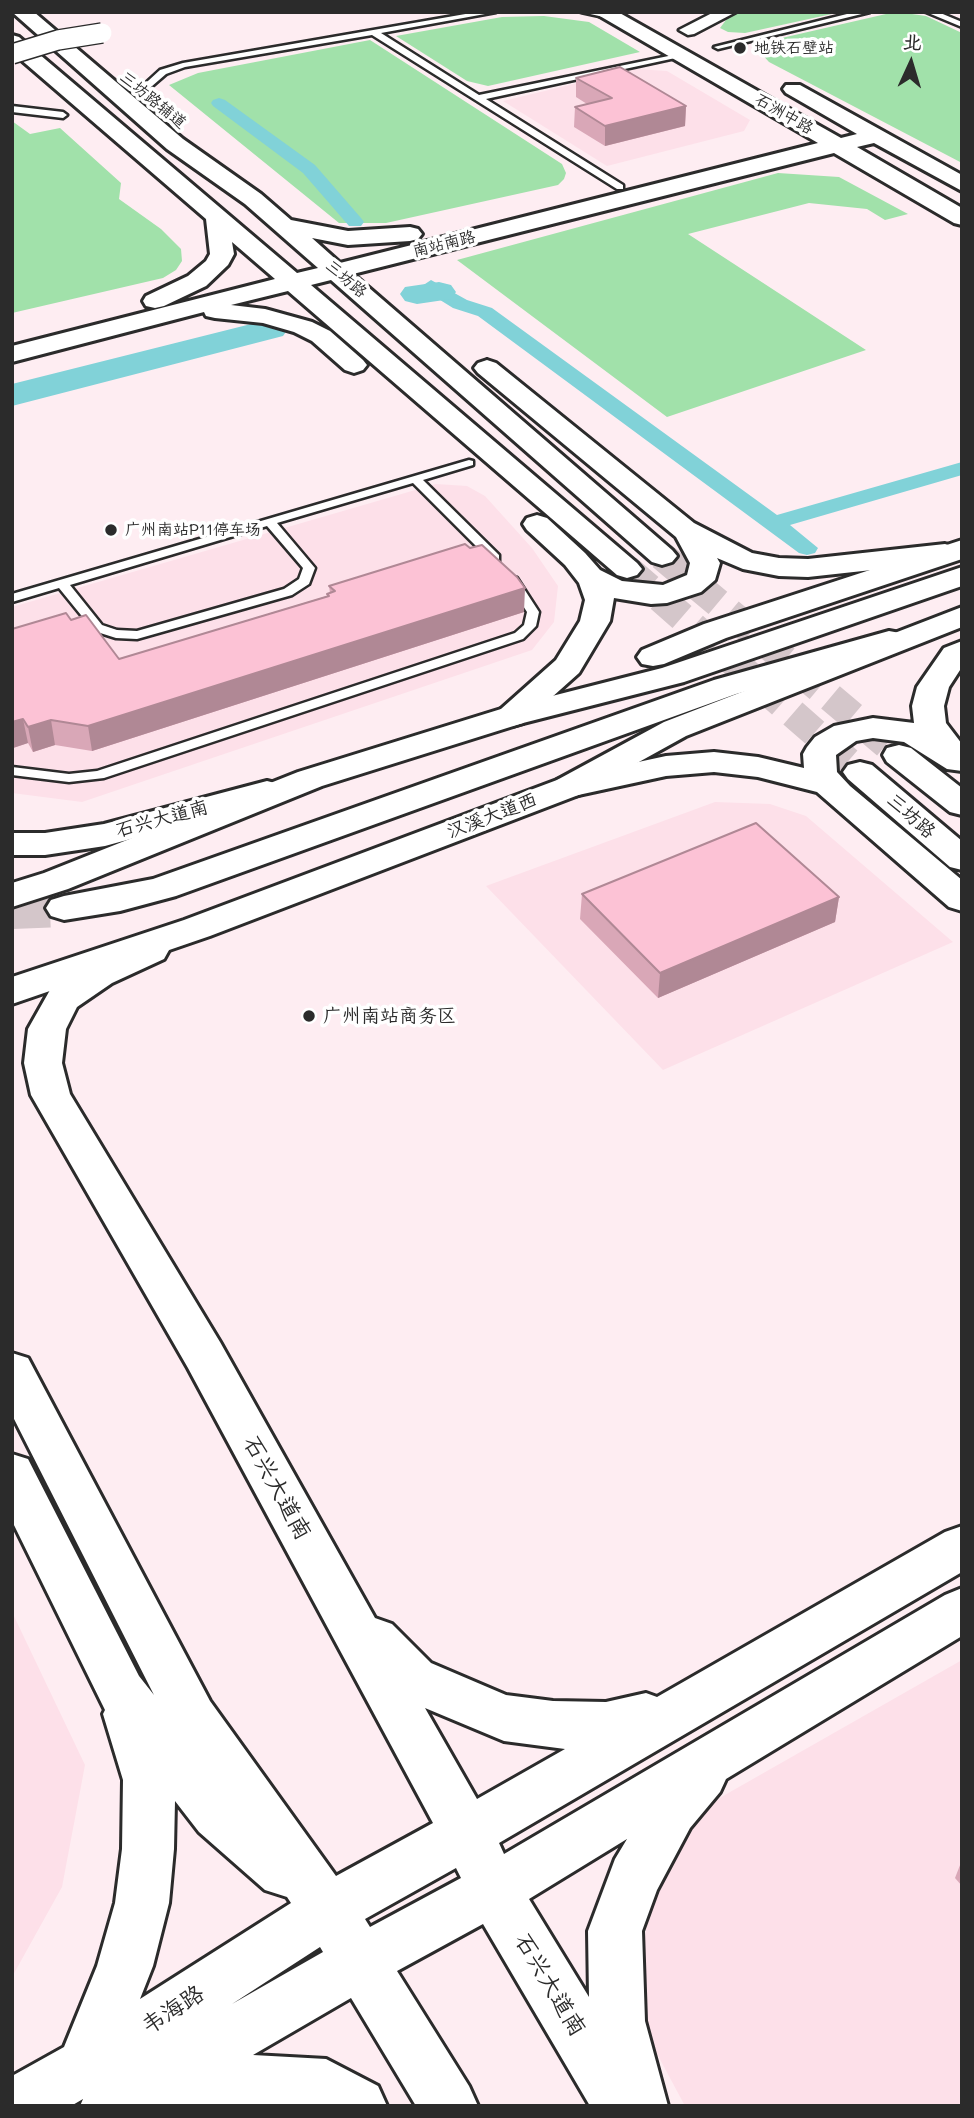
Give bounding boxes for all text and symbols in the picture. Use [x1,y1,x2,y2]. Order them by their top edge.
north arrow [876,28,946,98]
text: 北 [902,28,923,55]
place label: 地铁石壁站 [754,38,834,58]
marker: 地铁石壁站 [732,40,748,56]
street label: 三坊路辅道 [116,67,190,133]
street label: 石洲中路 [751,90,817,138]
street label: 南站南路 [411,227,477,261]
street label: 三坊路 [321,256,371,302]
place label: 广州南站P11停车场 [125,520,261,540]
marker: 广州南站P11停车场 [103,522,119,538]
street label: 汉溪大道西 [444,788,540,844]
street label: 三坊路 [882,789,940,843]
street label: 石兴大道南 [113,796,211,842]
place label: 广州南站商务区 [323,1005,456,1027]
marker: 广州南站商务区 [301,1008,317,1024]
street label: 石兴大道南 [237,1431,317,1545]
street label: 石兴大道南 [509,1929,591,2041]
street label: 韦海路 [137,1980,209,2040]

